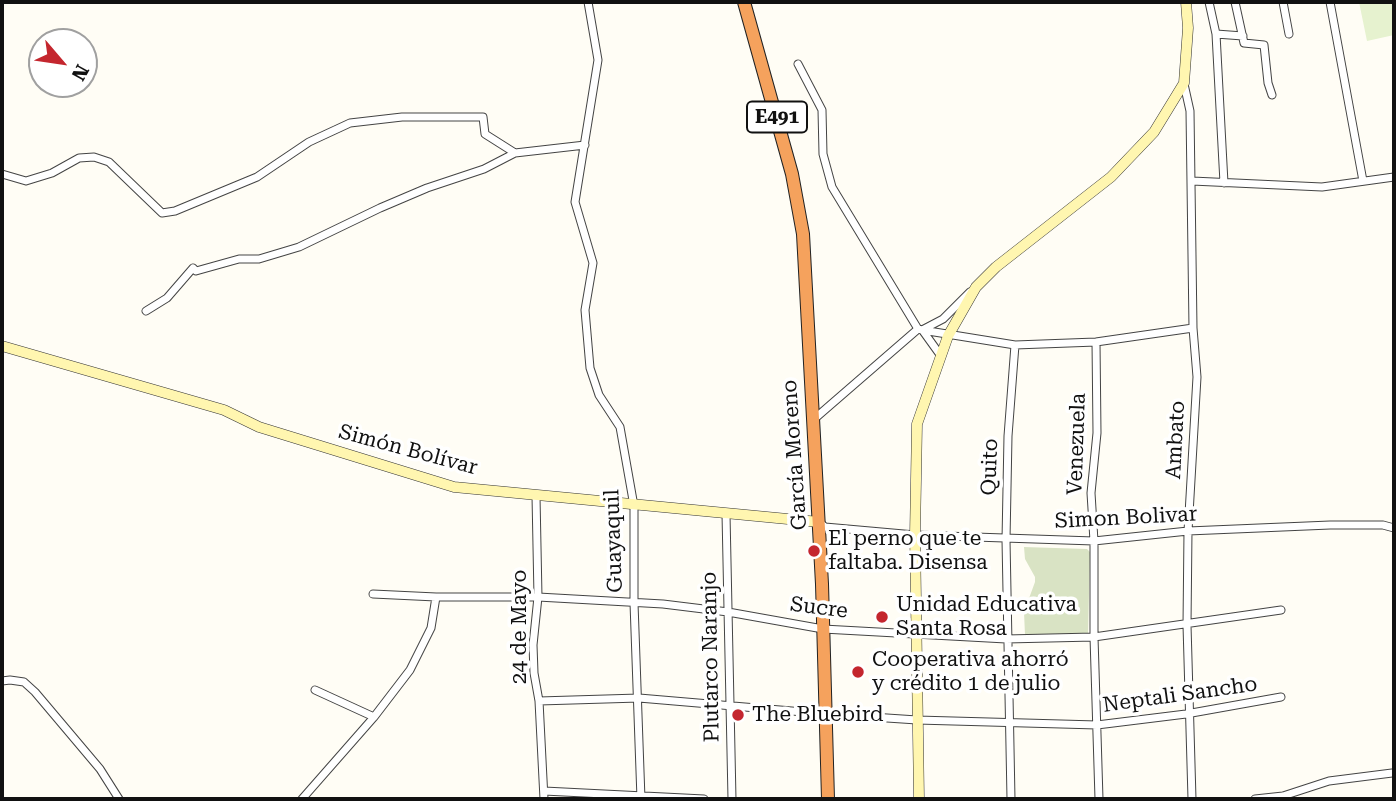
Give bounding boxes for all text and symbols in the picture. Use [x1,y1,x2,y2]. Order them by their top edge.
north arrow [28,28,98,98]
text: N [66,60,94,84]
road number: E491 [747,102,807,132]
street label: García Moreno [777,379,813,531]
street label: Venezuela [1063,392,1091,496]
street label: Ambato [1161,400,1191,480]
street label: Simón Bolívar [336,419,480,481]
street label: Quito [976,438,1004,496]
street label: Guayaquil [600,489,628,593]
street label: Simon Bolivar [1054,502,1198,534]
place label: El perno que te faltaba. Disensa [828,526,988,576]
marker: El perno que te faltaba. Disensa [806,543,822,559]
street label: 24 de Mayo [507,570,533,684]
street label: Plutarco Naranjo [697,571,725,743]
street label: Sucre [789,592,849,624]
place label: Unidad Educativa Santa Rosa [896,592,1077,642]
marker: Unidad Educativa Santa Rosa [874,609,890,625]
place label: Cooperativa ahorró y crédito 1 de julio [872,647,1069,697]
marker: Cooperativa ahorró y crédito 1 de julio [850,664,866,680]
street label: Neptali Sancho [1101,672,1259,718]
place label: The Bluebird [752,702,884,728]
marker: The Bluebird [730,707,746,723]

